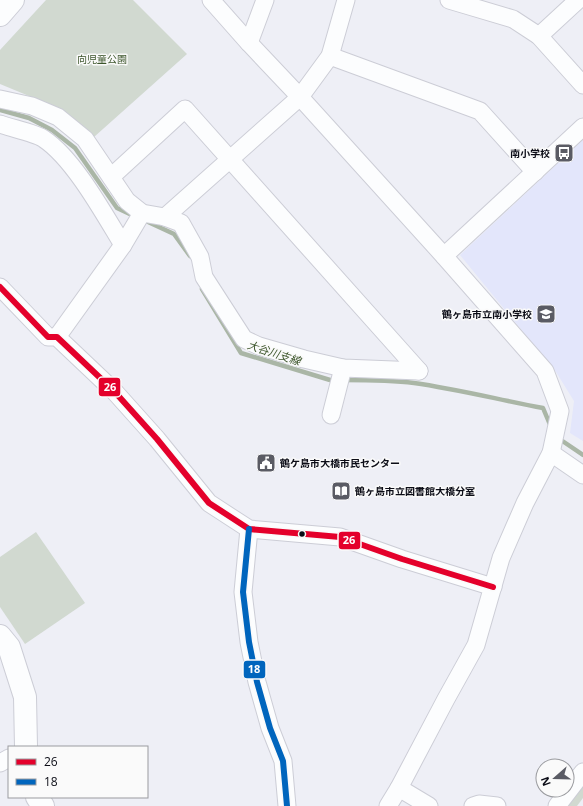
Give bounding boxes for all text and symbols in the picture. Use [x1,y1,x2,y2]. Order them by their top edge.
park label: 向児童公園 [77,52,127,66]
bus stop icon: 南小学校 [553,142,575,164]
place label: 南小学校 [510,146,550,160]
school or university icon: 鶴ヶ島市立南小学校 [535,303,557,325]
place label: 鶴ヶ島市立南小学校 [441,307,532,321]
water label: 大谷川支線 [246,337,305,369]
line badge: 26 [98,377,121,397]
text: 26 [104,379,116,394]
public building icon: 鶴ケ島市大橋市民センター [255,452,277,474]
place label: 鶴ケ島市大橋市民センター [279,456,400,470]
library icon: 鶴ヶ島市立図書館大橋分室 [330,480,352,502]
place label: 鶴ヶ島市立図書館大橋分室 [354,484,475,498]
unlabelled marker [297,529,307,539]
line badge: 26 [338,531,361,550]
text: 26 [343,532,355,547]
line badge: 18 [243,660,266,679]
text: 18 [248,661,260,676]
legend [8,746,148,798]
text: 26 [44,753,58,770]
north arrow [535,758,575,798]
text: 18 [44,773,58,790]
text: N [537,775,554,788]

